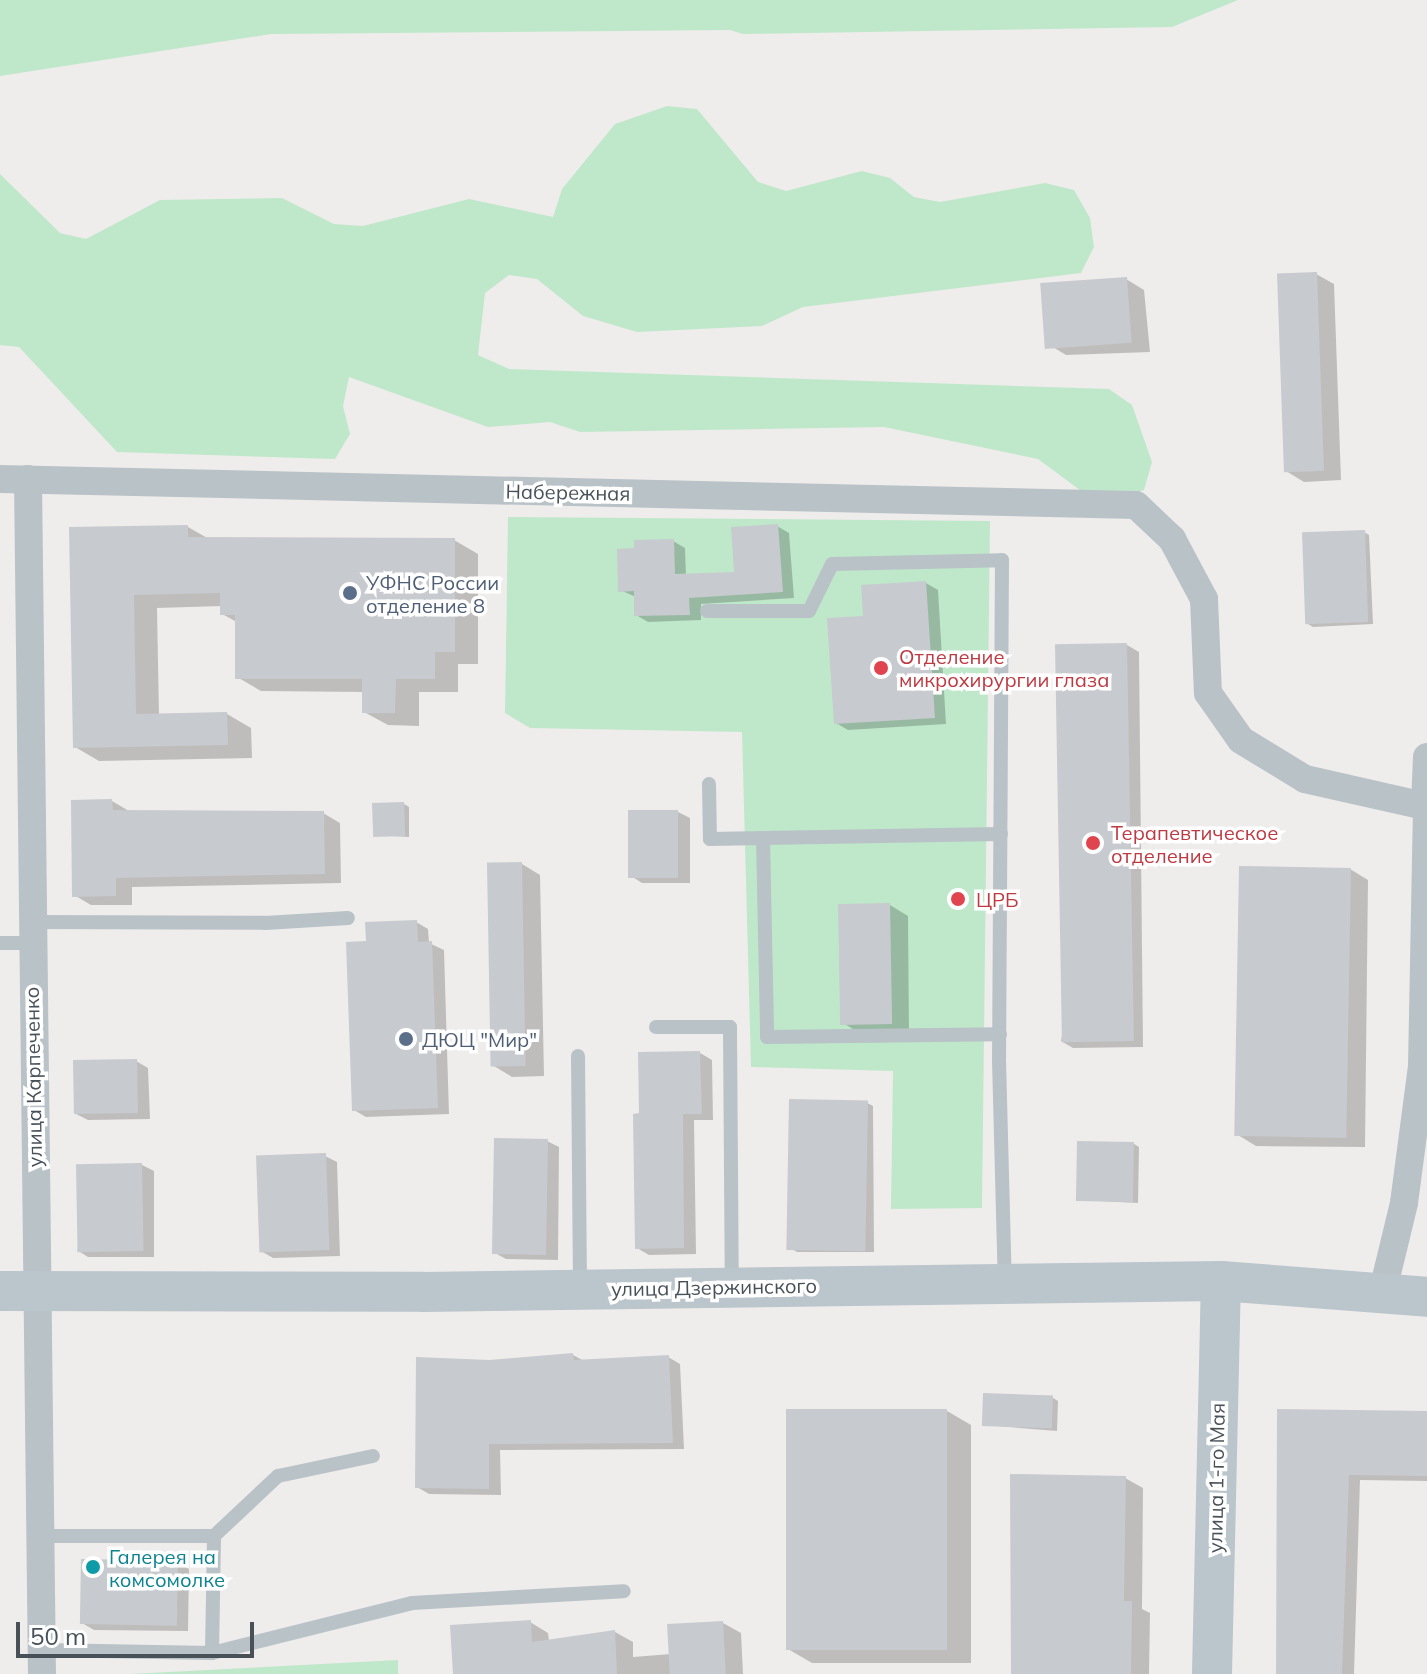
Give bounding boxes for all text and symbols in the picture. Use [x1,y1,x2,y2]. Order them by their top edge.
street label: Набережная [505,479,631,505]
place label: УФНС России отделение 8 [366,570,499,617]
marker: УФНС России отделение 8 [341,584,359,602]
place label: Отделение микрохирургии глаза [899,644,1109,691]
marker: Отделение микрохирургии глаза [870,657,892,679]
place label: Терапевтическое отделение [1111,820,1278,867]
marker: Терапевтическое отделение [1082,832,1104,854]
place label: ЦРБ [976,887,1019,911]
marker: ЦРБ [947,888,969,910]
street label: улица Карпеченко [19,986,47,1168]
place label: ДЮЦ "Мир" [422,1027,537,1051]
marker: ДЮЦ "Мир" [397,1030,415,1048]
street label: улица Дзержинского [611,1273,817,1301]
street label: улица 1-го Мая [1203,1403,1229,1553]
place label: Галерея на комсомолке [109,1544,225,1591]
marker: Галерея на комсомолке [84,1558,102,1576]
scale bar [20,1606,258,1656]
text: 50 m [30,1621,86,1651]

